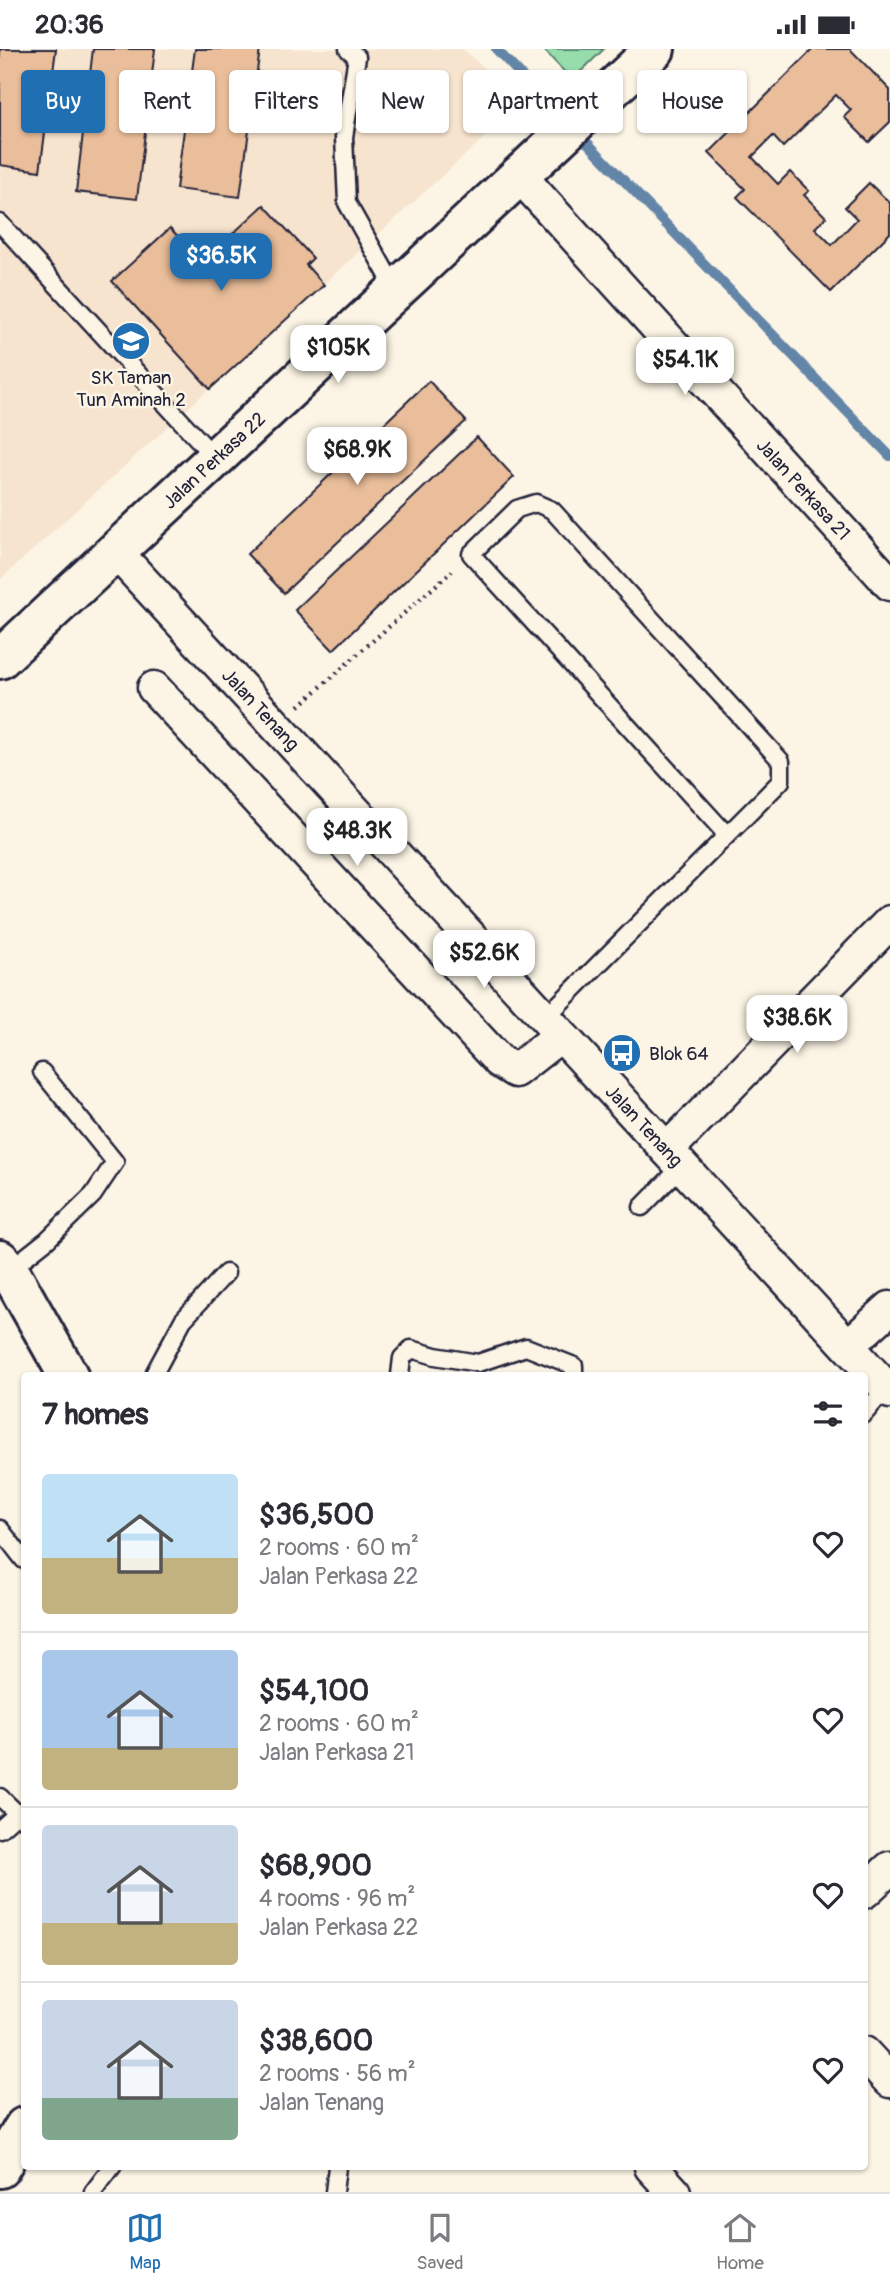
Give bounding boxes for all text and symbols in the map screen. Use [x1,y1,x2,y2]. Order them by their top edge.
text: 20:36 [35,9,104,41]
chip: Buy [21,70,105,133]
chip: Rent [119,70,215,133]
chip: Filters [229,70,342,133]
chip: New [356,70,449,133]
chip: Apartment [463,70,623,133]
chip: House [637,70,747,133]
pin: $36.5K [164,233,278,293]
text: $36.5K [186,241,256,270]
school or university icon: SK Taman Tun Aminah 2 [110,320,152,362]
pin: $105K [289,325,387,385]
text: $105K [306,333,370,362]
pin: $54.1K [628,337,742,397]
text: $54.1K [652,345,718,374]
place label: SK Taman Tun Aminah 2 [76,366,186,412]
street label: Jalan Perkasa 22 [158,407,271,514]
pin: $68.9K [300,427,414,487]
street label: Jalan Perkasa 21 [751,434,855,545]
text: $68.9K [323,435,391,464]
street label: Jalan Tenang [216,664,304,756]
pin: $48.3K [300,809,414,868]
text: $48.3K [322,816,392,845]
pin: $52.6K [427,930,541,990]
text: $52.6K [449,938,519,967]
pin: $38.6K [740,995,854,1055]
text: $38.6K [762,1003,832,1032]
bus stop icon: Blok 64 [601,1032,643,1074]
place label: Blok 64 [649,1042,709,1066]
street label: Jalan Tenang [600,1080,688,1172]
icon: filters [809,1395,847,1433]
text: 7 homes [42,1396,149,1433]
text: $36,500 [259,1496,374,1533]
icon: home [98,1502,182,1586]
icon: heart [809,1525,847,1563]
text: 2 rooms · 60 m² [259,1533,419,1562]
text: Jalan Perkasa 22 [259,1562,418,1591]
text: $54,100 [259,1672,369,1709]
icon: home [98,1678,182,1762]
icon: heart [809,1701,847,1739]
text: 2 rooms · 60 m² [259,1709,419,1738]
text: Jalan Perkasa 21 [259,1738,415,1767]
text: $68,900 [259,1847,372,1884]
icon: home [98,1853,182,1937]
icon: heart [809,1876,847,1914]
text: 4 rooms · 96 m² [259,1884,415,1913]
text: Jalan Perkasa 22 [259,1913,418,1942]
text: $38,600 [259,2022,373,2059]
icon: home [98,2028,182,2112]
icon: heart [809,2051,847,2089]
text: 2 rooms · 56 m² [259,2059,416,2088]
text: Jalan Tenang [259,2088,384,2117]
tab: Map [126,2209,164,2275]
tab: Saved [416,2209,464,2275]
tab: Home [716,2209,764,2275]

